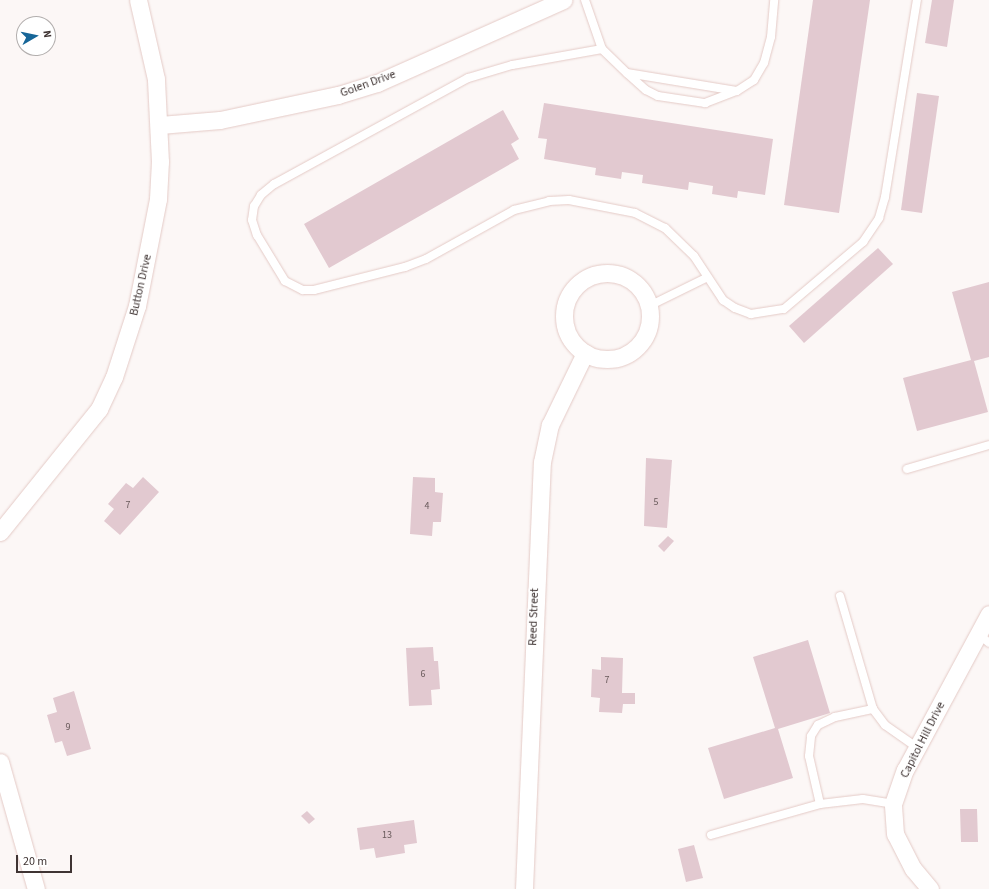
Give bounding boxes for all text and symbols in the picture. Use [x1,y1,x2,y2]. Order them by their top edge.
north arrow [16,16,56,56]
text: N [39,29,55,39]
street label: Golen Drive [338,67,398,101]
street label: Button Drive [127,253,155,317]
house number: 5 [654,497,658,509]
house number: 7 [126,500,130,512]
house number: 4 [425,501,429,513]
street label: Reed Street [526,588,542,646]
house number: 6 [421,669,425,681]
house number: 7 [605,675,609,687]
street label: Capitol Hill Drive [898,699,948,781]
house number: 9 [66,722,70,734]
house number: 13 [382,830,392,842]
scale bar [18,847,74,873]
text: 20 m [23,853,47,870]

